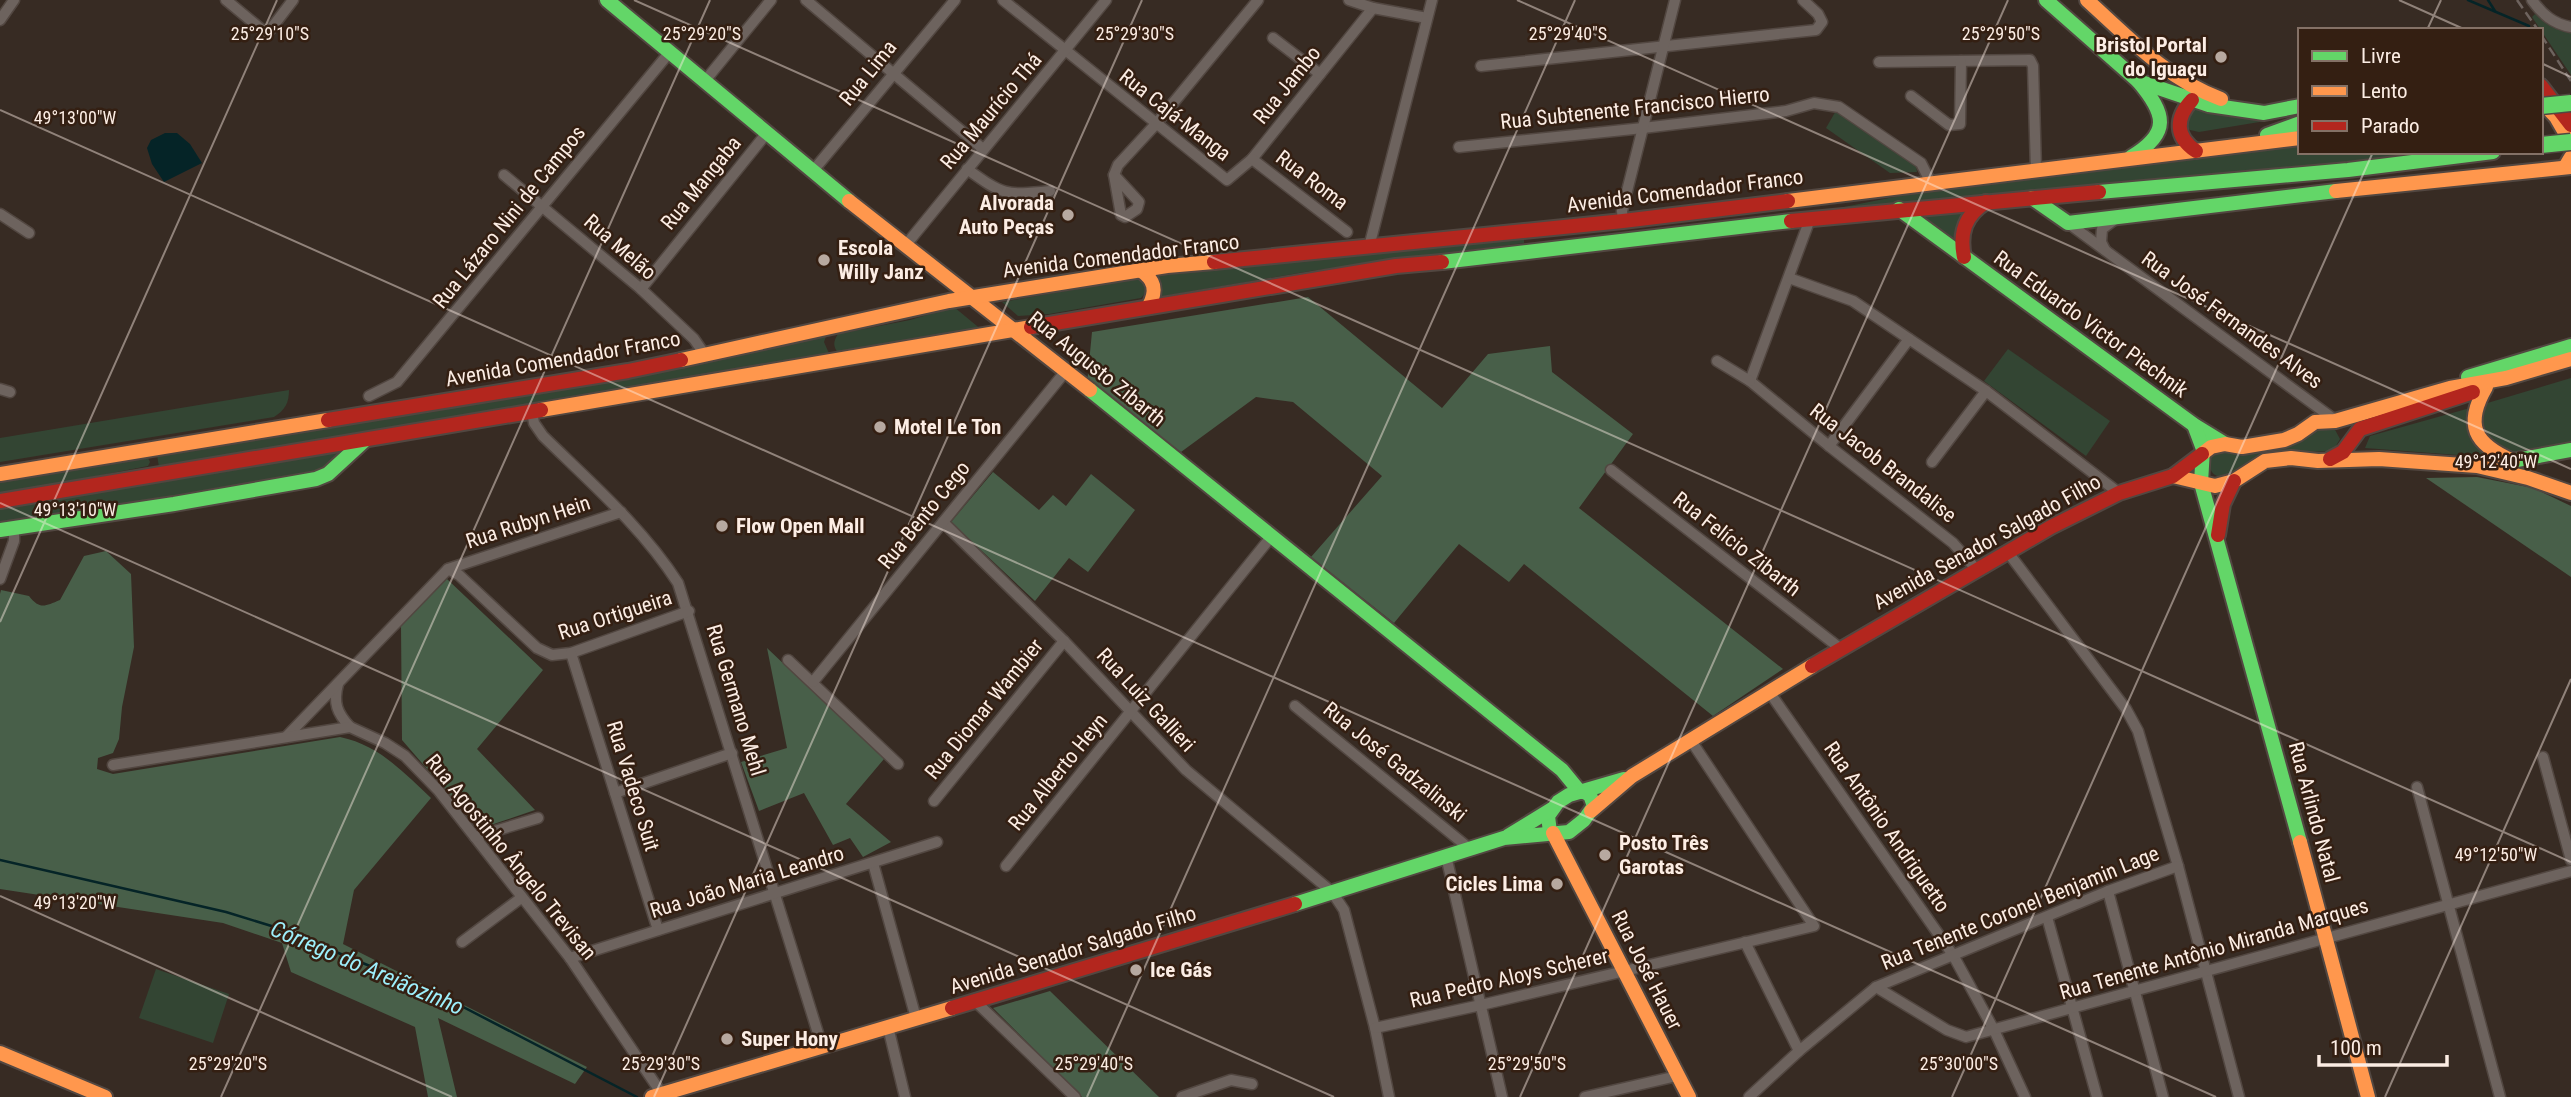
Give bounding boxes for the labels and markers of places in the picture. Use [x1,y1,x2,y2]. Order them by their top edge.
place label: Bristol Portal do Iguaçu [2095,33,2207,81]
marker: Bristol Portal do Iguaçu [2213,49,2229,65]
place label: Alvorada Auto Peças [959,191,1054,239]
marker: Alvorada Auto Peças [1060,207,1076,223]
place label: Escola Willy Janz [838,236,924,284]
marker: Escola Willy Janz [816,252,832,268]
place label: Motel Le Ton [894,415,1001,439]
marker: Motel Le Ton [872,419,888,435]
place label: Flow Open Mall [736,514,865,538]
marker: Flow Open Mall [714,518,730,534]
place label: Posto Três Garotas [1619,831,1709,879]
marker: Posto Três Garotas [1597,847,1613,863]
place label: Cicles Lima [1446,872,1543,896]
marker: Cicles Lima [1549,876,1565,892]
place label: Ice Gás [1150,958,1212,982]
marker: Ice Gás [1128,962,1144,978]
place label: Super Hony [741,1027,839,1051]
marker: Super Hony [719,1031,735,1047]

